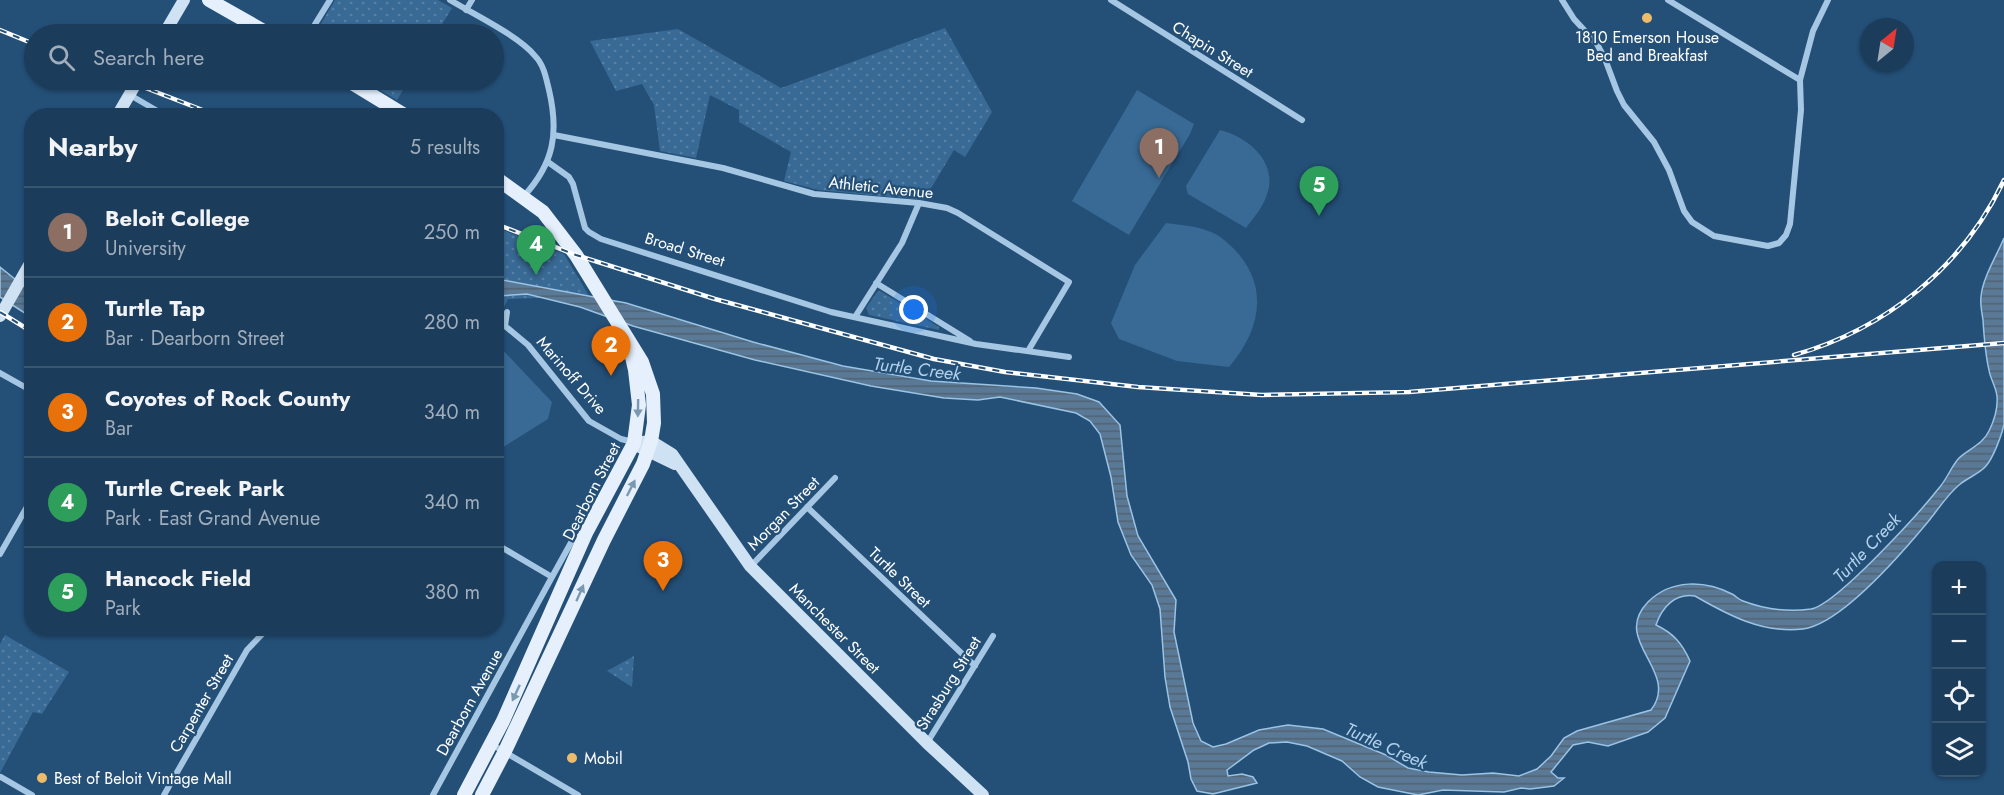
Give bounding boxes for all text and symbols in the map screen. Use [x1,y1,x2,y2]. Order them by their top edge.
marker: 1810 Emerson House Bed and Breakfast [1640,11,1654,25]
street label: Chapin Street [1168,15,1258,84]
north arrow [1860,18,1914,72]
search box [24,24,504,90]
place label: 1810 Emerson House Bed and Breakfast [1575,26,1719,67]
icon: search [45,41,78,74]
text: Search here [93,41,204,73]
text: Nearby [48,128,137,166]
pin: 1 [1140,128,1178,178]
text: 5 results [410,133,480,162]
pin: 5 [1300,166,1338,216]
street label: Athletic Avenue [828,171,934,204]
text: Beloit College [105,202,250,234]
text: 1 [62,218,73,247]
text: 250 m [424,218,480,247]
pin: 4 [516,226,556,275]
street label: Broad Street [642,226,728,273]
text: University [105,234,186,263]
text: Turtle Tap [105,292,205,324]
your location [899,295,928,324]
text: 2 [61,308,74,337]
text: 280 m [424,308,480,337]
text: Bar · Dearborn Street [105,324,284,353]
pin: 2 [592,326,630,376]
street label: Marinoff Drive [531,331,612,419]
water label: Turtle Creek [872,351,963,387]
text: Coyotes of Rock County [105,382,350,414]
text: 3 [61,398,74,427]
text: 340 m [424,398,480,427]
one-way arrow [634,399,643,418]
text: Bar [105,414,133,443]
street label: Dearborn Street [557,438,626,544]
street label: Morgan Street [742,471,825,556]
text: Turtle Creek Park [105,472,285,504]
one-way arrow [626,479,636,496]
text: 4 [61,488,74,517]
text: 340 m [424,488,480,517]
text: Park · East Grand Avenue [105,504,320,533]
water label: Turtle Creek [1827,506,1908,589]
pin: 3 [644,542,682,591]
street label: Turtle Street [863,542,936,613]
map controls [1932,561,1986,777]
button: + [1932,561,1986,615]
text: Hancock Field [105,562,251,594]
text: 5 [61,578,74,607]
text: 380 m [425,578,480,607]
street label: Manchester Street [784,578,885,679]
one-way arrow [575,585,584,602]
text: Park [105,594,141,623]
button: − [1932,615,1986,669]
street label: Strasburg Street [910,632,987,735]
street label: Dearborn Avenue [431,645,508,760]
street label: Carpenter Street [164,650,239,757]
button: locate [1932,669,1986,723]
one-way arrow [511,685,520,702]
water label: Turtle Creek [1341,716,1433,776]
button: layers [1932,723,1986,777]
place label: Mobil [584,747,623,770]
marker: Mobil [565,751,579,765]
place label: Best of Beloit Vintage Mall [54,767,232,790]
marker: Best of Beloit Vintage Mall [35,771,49,785]

